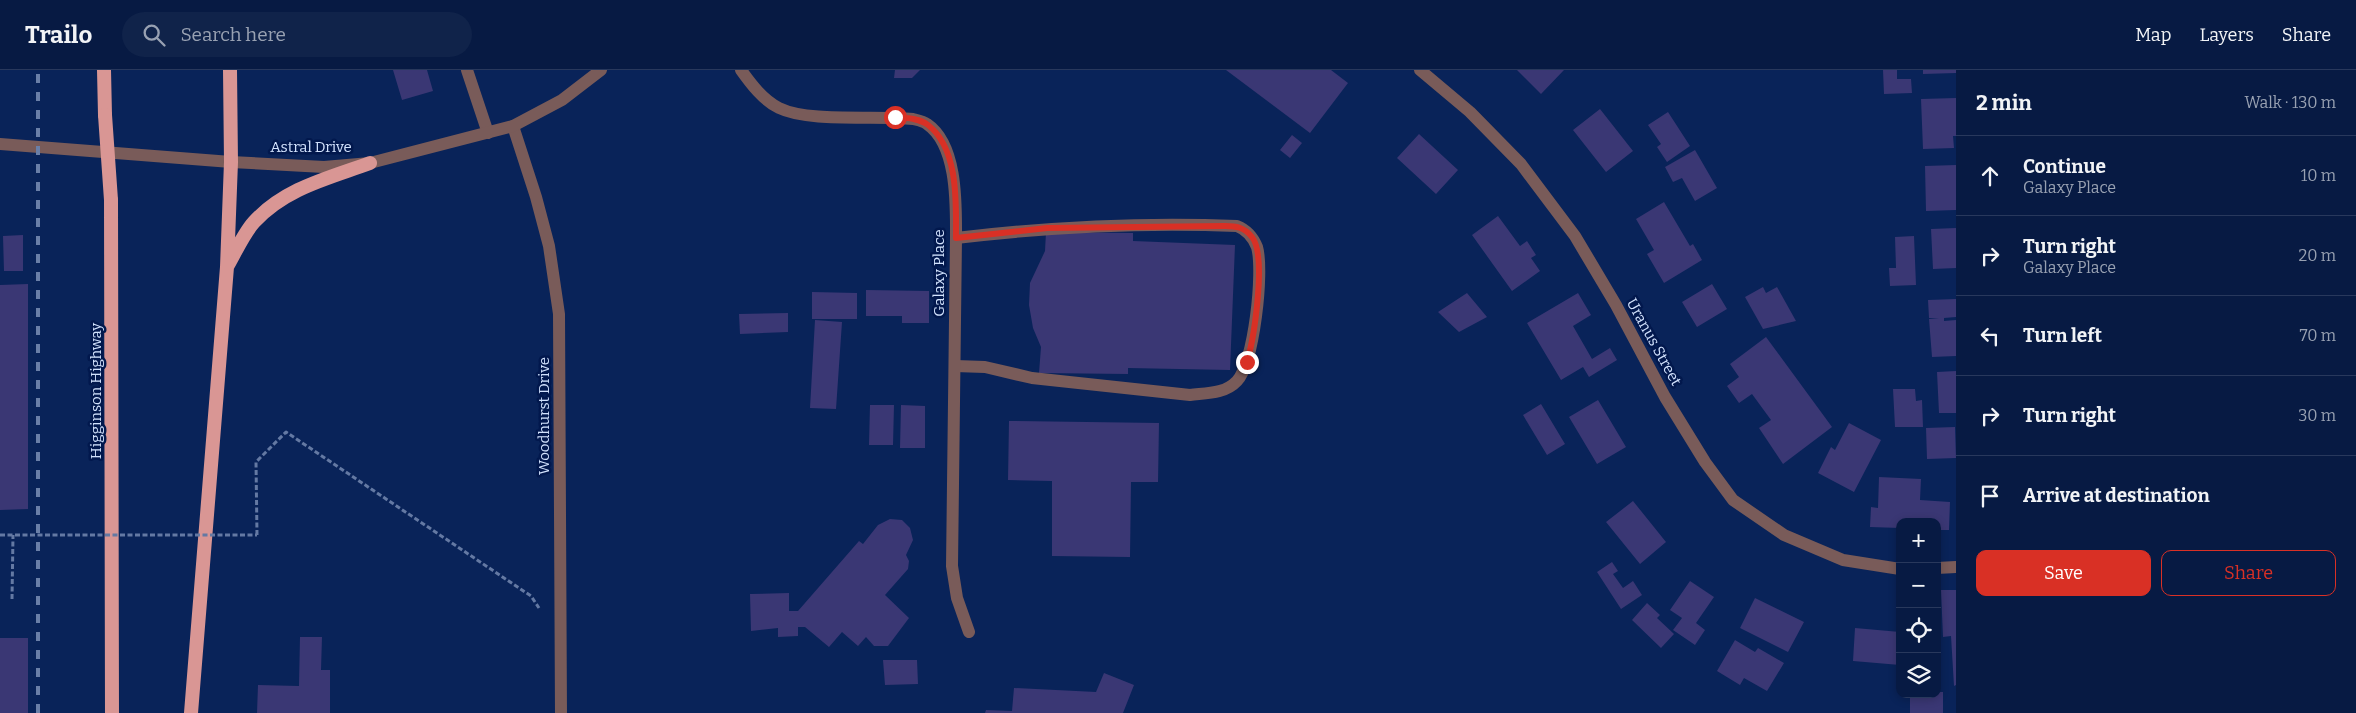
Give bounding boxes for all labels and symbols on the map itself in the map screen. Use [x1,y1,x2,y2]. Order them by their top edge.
route start [884,106,907,129]
street label: Astral Drive [270,138,352,156]
street label: Galaxy Place [930,229,948,317]
street label: Uranus Street [1623,295,1686,389]
street label: Higginson Highway [87,323,105,459]
route end [1236,351,1259,374]
street label: Woodhurst Drive [535,357,553,475]

